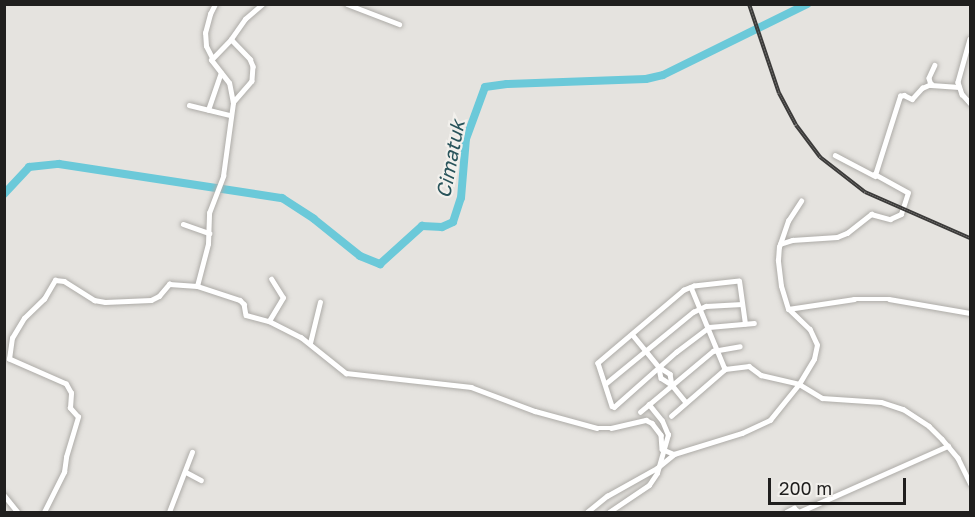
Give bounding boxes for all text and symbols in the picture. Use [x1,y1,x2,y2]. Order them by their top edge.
water label: Cimatuk [431,118,469,200]
scale bar [771,466,909,504]
text: 200 m [779,477,832,499]

